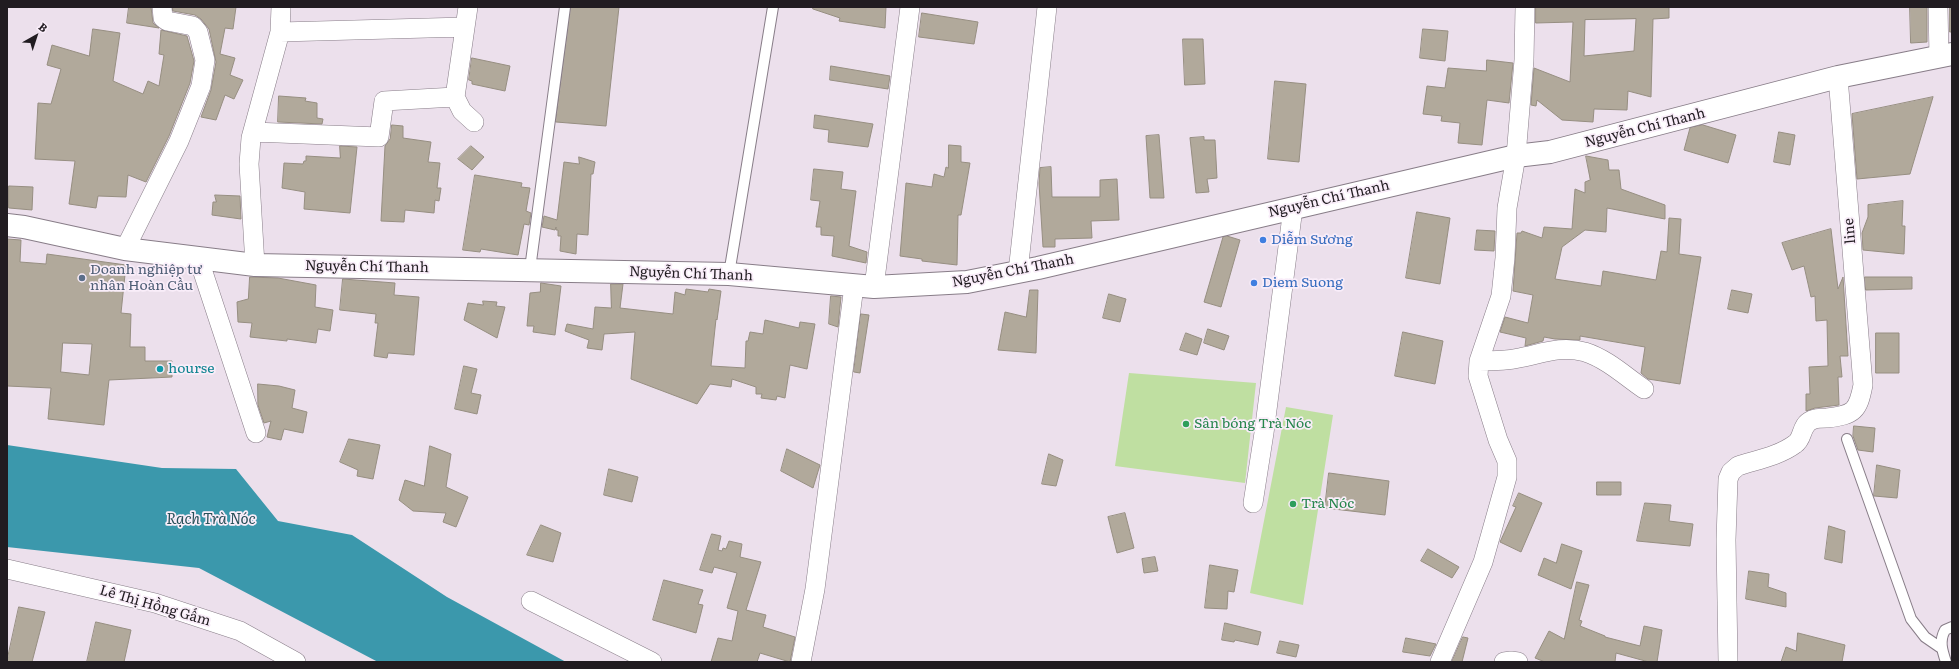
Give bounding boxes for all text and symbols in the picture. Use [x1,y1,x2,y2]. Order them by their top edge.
north arrow [16,16,56,56]
text: B [36,18,52,35]
street label: Nguyễn Chí Thanh [1583,105,1707,151]
street label: Nguyễn Chí Thanh [1267,177,1391,221]
street label: line [1841,217,1859,245]
place label: Diễm Sương [1271,232,1353,248]
marker: Diễm Sương [1258,235,1268,245]
street label: Nguyễn Chí Thanh [951,251,1075,291]
street label: Nguyễn Chí Thanh [305,258,429,276]
place label: Doanh nghiệp tư nhân Hoàn Cầu [90,262,202,294]
street label: Nguyễn Chí Thanh [629,263,753,285]
marker: Doanh nghiệp tư nhân Hoàn Cầu [77,273,87,283]
place label: Diem Suong [1262,275,1343,291]
marker: Diem Suong [1249,278,1259,288]
place label: hourse [168,361,214,377]
marker: hourse [155,364,165,374]
place label: Sân bóng Trà Nóc [1194,416,1311,432]
marker: Sân bóng Trà Nóc [1181,419,1191,429]
place label: Trà Nóc [1301,496,1354,512]
marker: Trà Nóc [1288,499,1298,509]
water label: Rạch Trà Nóc [166,511,256,529]
street label: Lê Thị Hồng Gấm [98,582,212,630]

